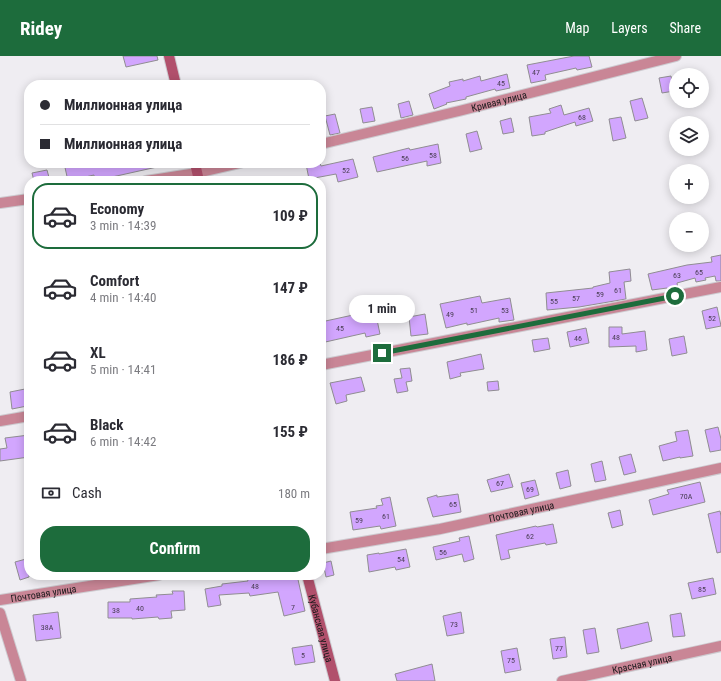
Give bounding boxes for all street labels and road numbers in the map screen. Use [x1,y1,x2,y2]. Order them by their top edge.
street label: Кривая улица [470,89,528,113]
street label: Почтовая улица [488,499,555,524]
street label: Почтовая улица [10,583,77,604]
street label: Кубанская улица [307,593,335,664]
street label: Красная улица [611,651,673,675]

